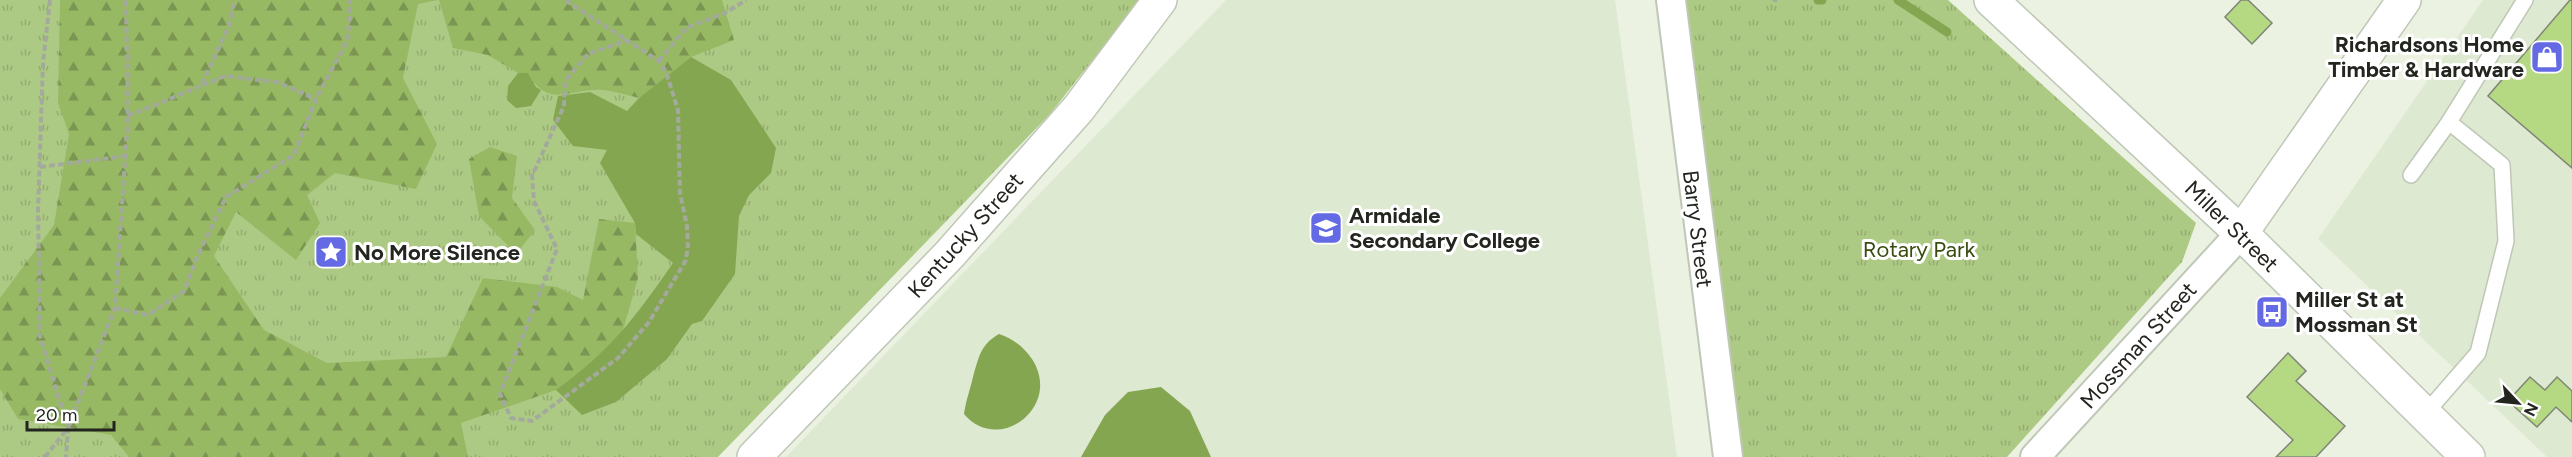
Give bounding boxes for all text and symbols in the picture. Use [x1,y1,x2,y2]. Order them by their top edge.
place label: Richardsons Home Timber & Hardware [2328,31,2524,83]
shop icon: Richardsons Home Timber & Hardware [2529,39,2565,75]
street label: Kentucky Street [902,167,1029,304]
street label: Barry Street [1677,169,1718,289]
street label: Miller Street [2179,175,2284,278]
place label: Armidale Secondary College [1349,202,1540,254]
school or university icon: Armidale Secondary College [1308,210,1344,246]
place icon: No More Silence [313,234,349,270]
park label: Rotary Park [1863,236,1975,263]
place label: No More Silence [354,239,520,266]
street label: Mossman Street [2074,276,2202,414]
place label: Miller St at Mossman St [2295,286,2418,338]
bus stop icon: Miller St at Mossman St [2254,294,2290,330]
north arrow [2488,373,2548,433]
scale bar [27,394,114,432]
text: N [2520,400,2542,419]
text: 20 m [36,404,77,426]

